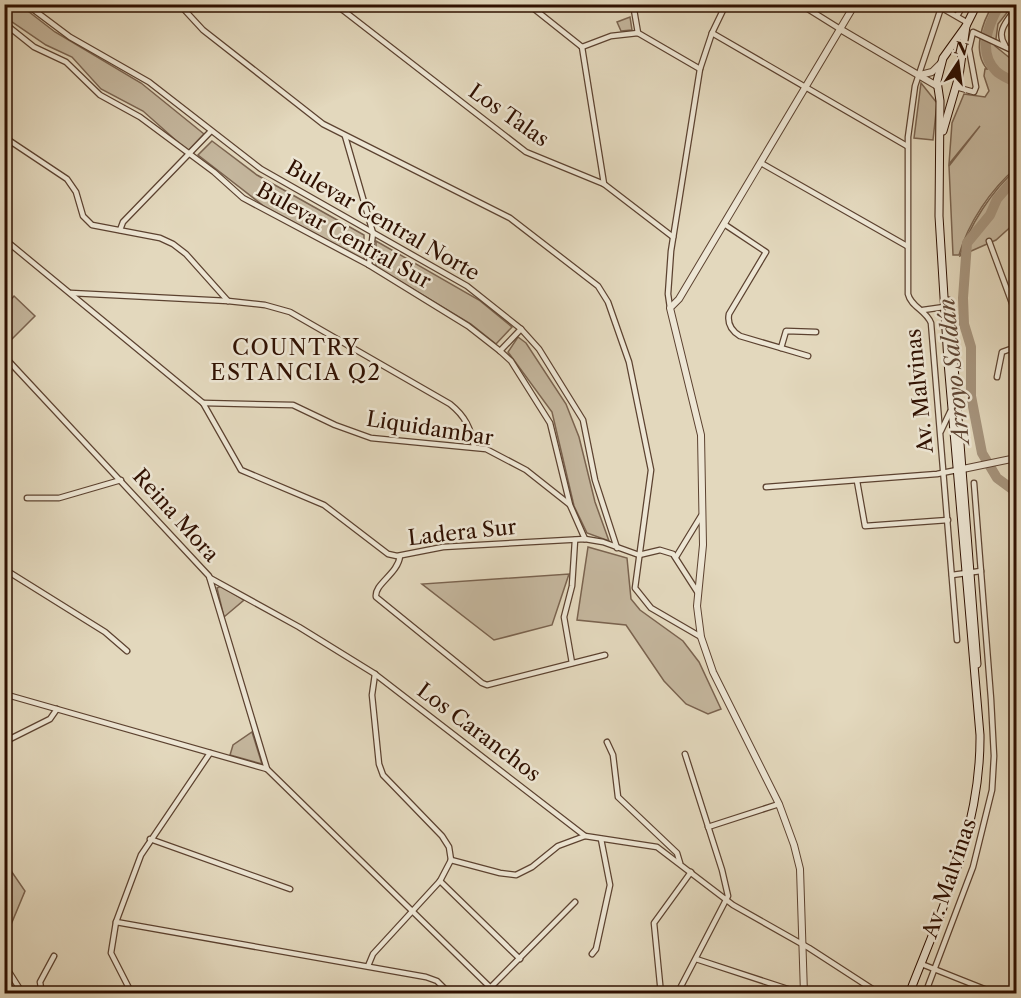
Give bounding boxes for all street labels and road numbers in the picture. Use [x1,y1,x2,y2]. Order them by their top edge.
street label: Los Talas [464,78,554,152]
street label: Bulevar Central Norte [282,154,484,286]
street label: Bulevar Central Sur [252,177,436,293]
street label: Av. Malvinas [900,328,938,455]
street label: Liquidambar [365,406,495,450]
street label: Reina Mora [128,463,225,567]
street label: Ladera Sur [407,514,518,550]
street label: Los Caranchos [412,678,546,786]
street label: Av. Malvinas [917,815,981,942]

